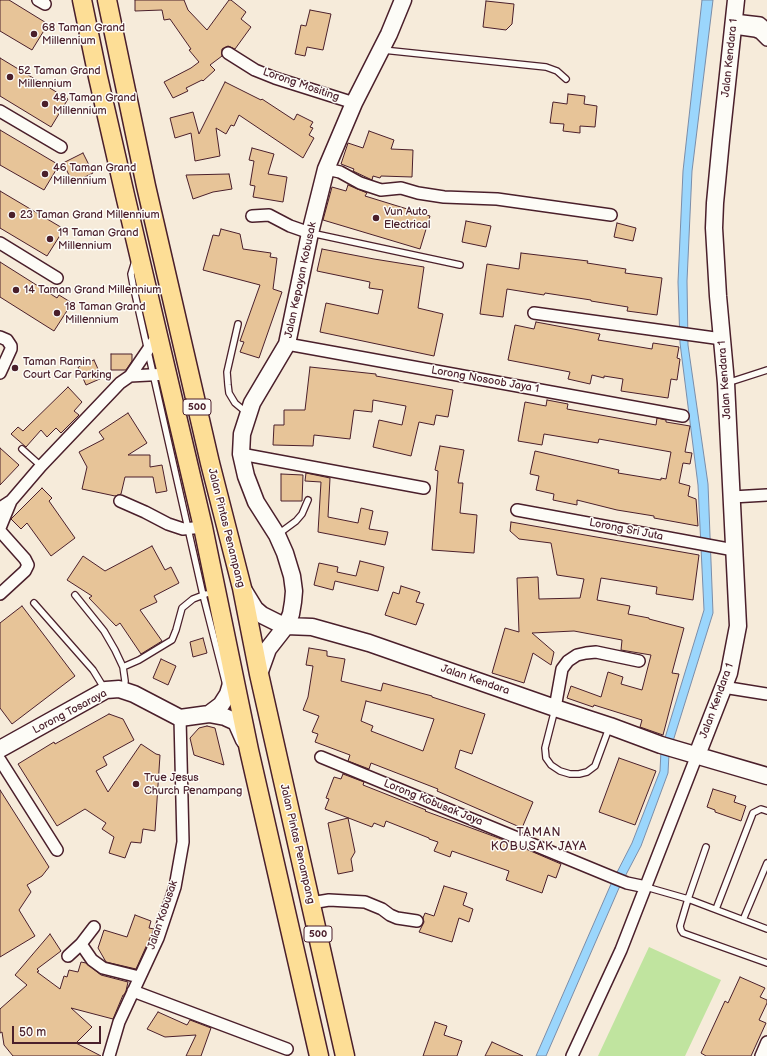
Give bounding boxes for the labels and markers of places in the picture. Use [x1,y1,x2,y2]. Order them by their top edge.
place label: 68 Taman Grand Millennium [42,21,125,47]
marker: 68 Taman Grand Millennium [29,29,39,39]
place label: 52 Taman Grand Millennium [18,64,101,90]
marker: 52 Taman Grand Millennium [5,72,15,82]
place label: 48 Taman Grand Millennium [53,91,136,117]
marker: 48 Taman Grand Millennium [40,99,50,109]
place label: 46 Taman Grand Millennium [53,161,136,187]
marker: 46 Taman Grand Millennium [40,169,50,179]
place label: Vun Auto Electrical [384,205,430,231]
place label: 23 Taman Grand Millennium [20,208,160,222]
marker: 23 Taman Grand Millennium [7,210,17,220]
marker: Vun Auto Electrical [371,213,381,223]
place label: 19 Taman Grand Millennium [58,226,138,252]
marker: 19 Taman Grand Millennium [45,234,55,244]
place label: 14 Taman Grand Millennium [24,283,161,297]
marker: 14 Taman Grand Millennium [11,285,21,295]
place label: 18 Taman Grand Millennium [65,300,146,326]
marker: 18 Taman Grand Millennium [52,308,62,318]
place label: Taman Ramin Court Car Parking [23,355,112,381]
marker: Taman Ramin Court Car Parking [10,363,20,373]
place label: True Jesus Church Penampang [144,771,242,797]
marker: True Jesus Church Penampang [131,779,141,789]

